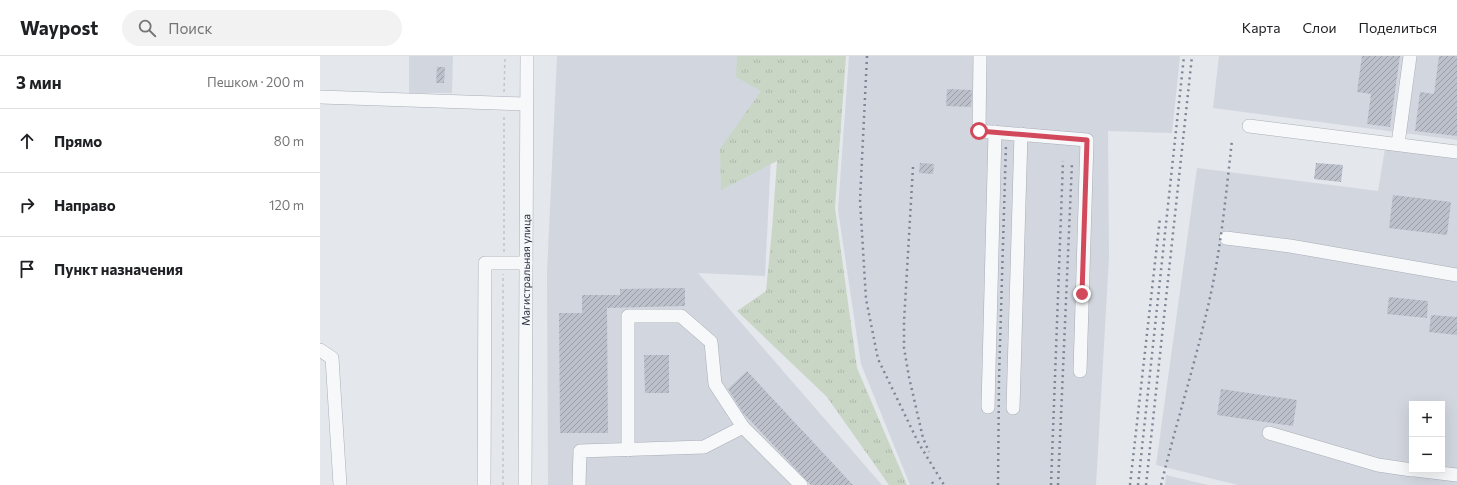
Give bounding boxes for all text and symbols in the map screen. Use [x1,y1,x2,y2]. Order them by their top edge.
search box [122,10,402,46]
text: Waypost [20,16,98,39]
icon: search [136,17,158,39]
text: Поиск [168,19,212,37]
text: Карта [1242,19,1280,36]
text: Слои [1302,19,1337,36]
text: Поделиться [1359,19,1437,36]
text: 3 мин [16,72,62,93]
text: Пешком · 200 m [207,74,304,90]
route start [970,122,988,140]
icon: ahead [16,130,38,152]
text: Прямо [54,132,102,150]
text: 80 m [274,133,304,149]
icon: right [16,194,38,216]
text: Направо [54,196,116,214]
text: 120 m [269,197,304,213]
street label: Магистральная улица [519,214,532,326]
icon: arrive [16,258,38,280]
text: Пункт назначения [54,260,183,278]
route end [1073,285,1091,303]
map controls [1409,401,1445,473]
button: + [1409,401,1445,437]
button: − [1409,437,1445,473]

